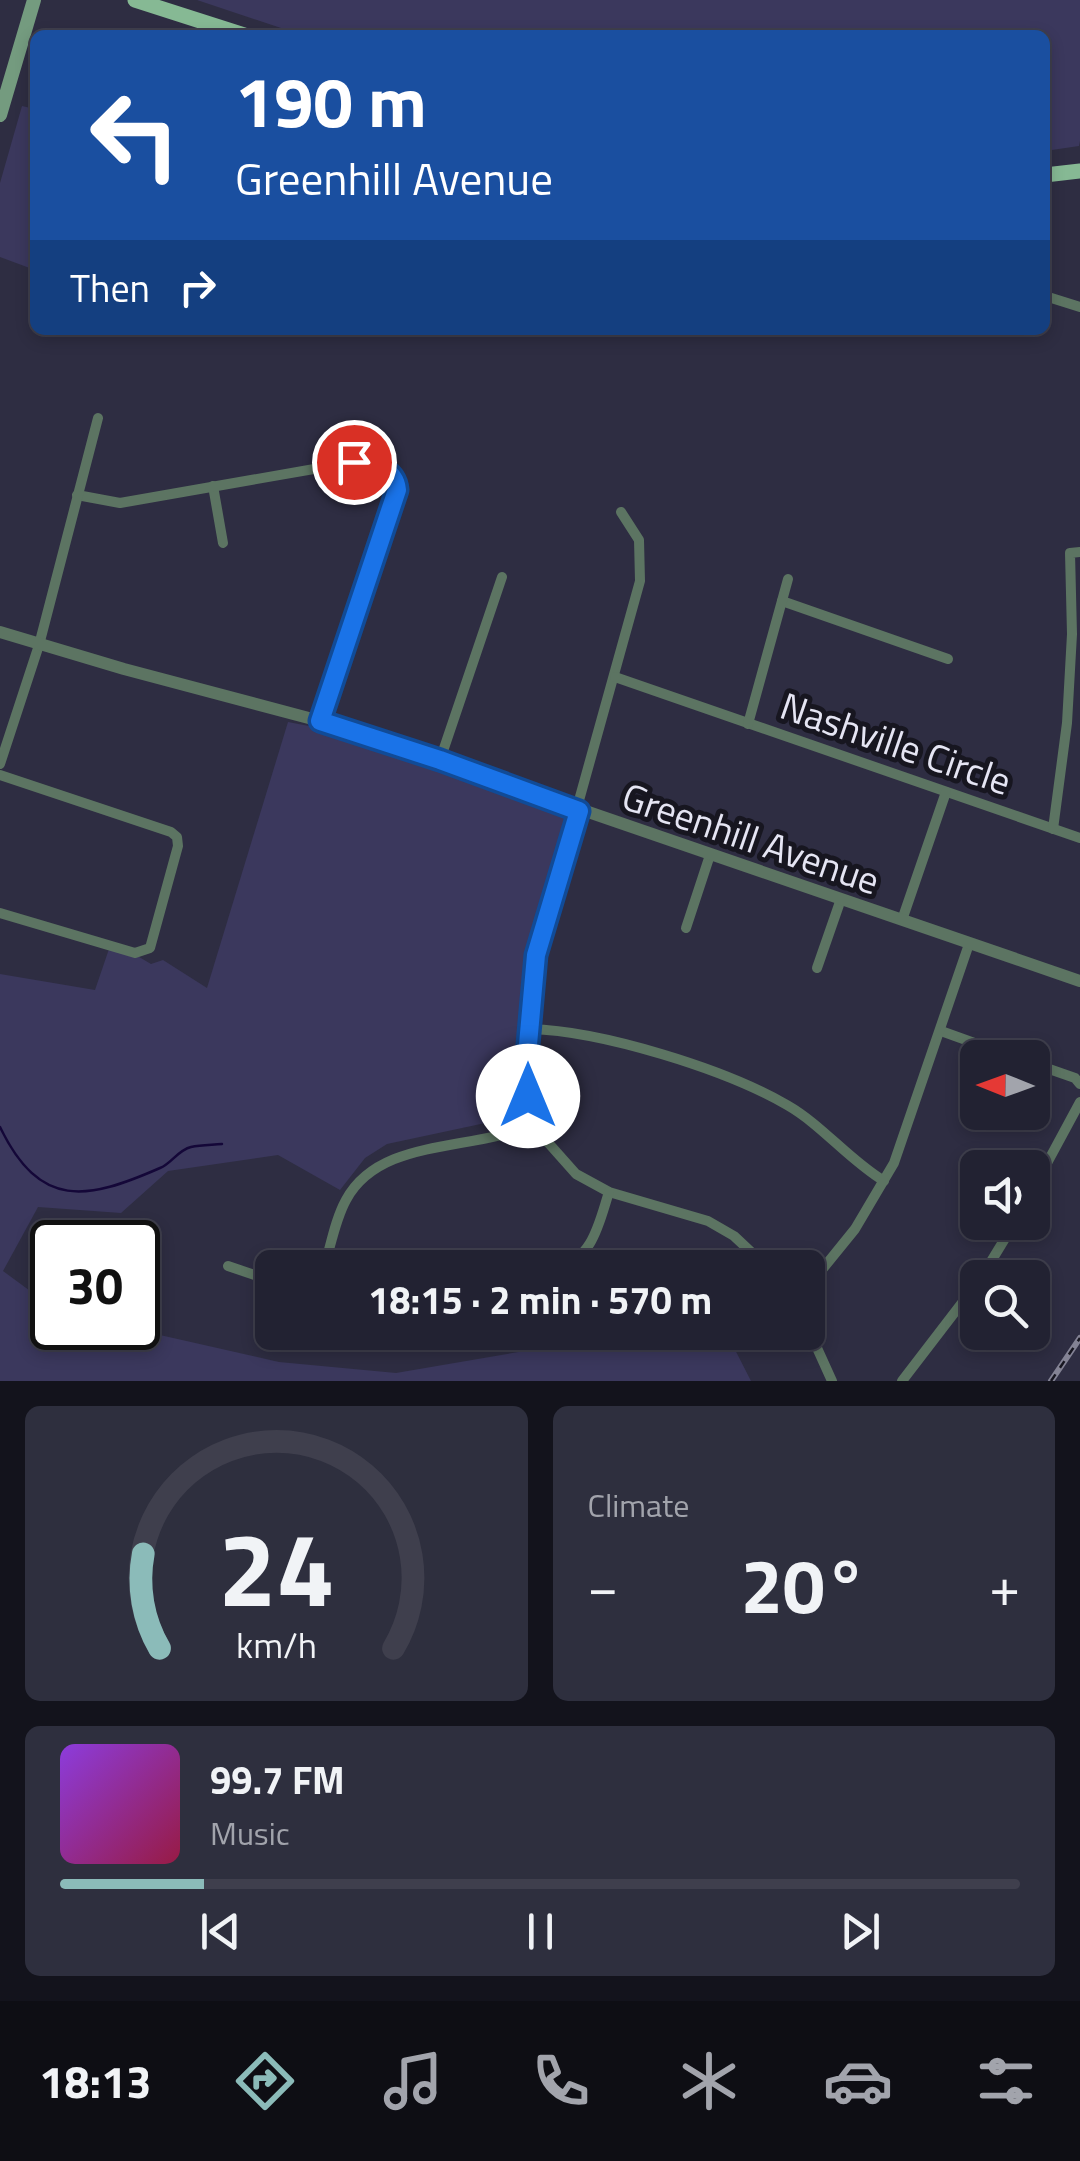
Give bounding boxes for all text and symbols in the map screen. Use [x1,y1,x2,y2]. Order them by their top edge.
text: 190 m [235,48,427,154]
icon: left [70,70,200,200]
text: Greenhill Avenue [235,144,553,212]
text: Then [70,259,150,317]
icon: right [170,260,225,315]
pin [312,420,397,505]
icon: arrive [327,435,382,490]
street label: Nashville Circle [773,676,1019,810]
street label: Greenhill Avenue [615,767,887,909]
north arrow [960,1040,1050,1130]
map controls [960,1040,1050,1350]
position arrow [476,1044,580,1148]
button: sound [960,1150,1050,1240]
speed limit sign: 30 [30,1220,160,1350]
button: search [960,1260,1050,1350]
text: 18:15 · 2 min · 570 m [368,1271,712,1329]
text: Climate [588,1481,689,1529]
text: 24 [218,1488,334,1646]
text: 20° [741,1528,867,1642]
text: − [588,1544,618,1627]
text: + [989,1544,1020,1627]
text: km/h [236,1617,317,1672]
text: 99.7 FM [210,1751,345,1809]
text: Music [210,1809,290,1857]
icon: previous [193,1904,248,1959]
icon: pause [513,1904,568,1959]
icon: next [833,1904,888,1959]
icon: directions [230,2046,300,2116]
icon: music [378,2046,448,2116]
icon: phone [526,2046,596,2116]
icon: climate [674,2046,744,2116]
icon: car [823,2046,893,2116]
icon: filters [971,2046,1041,2116]
text: 18:13 [39,2047,151,2115]

